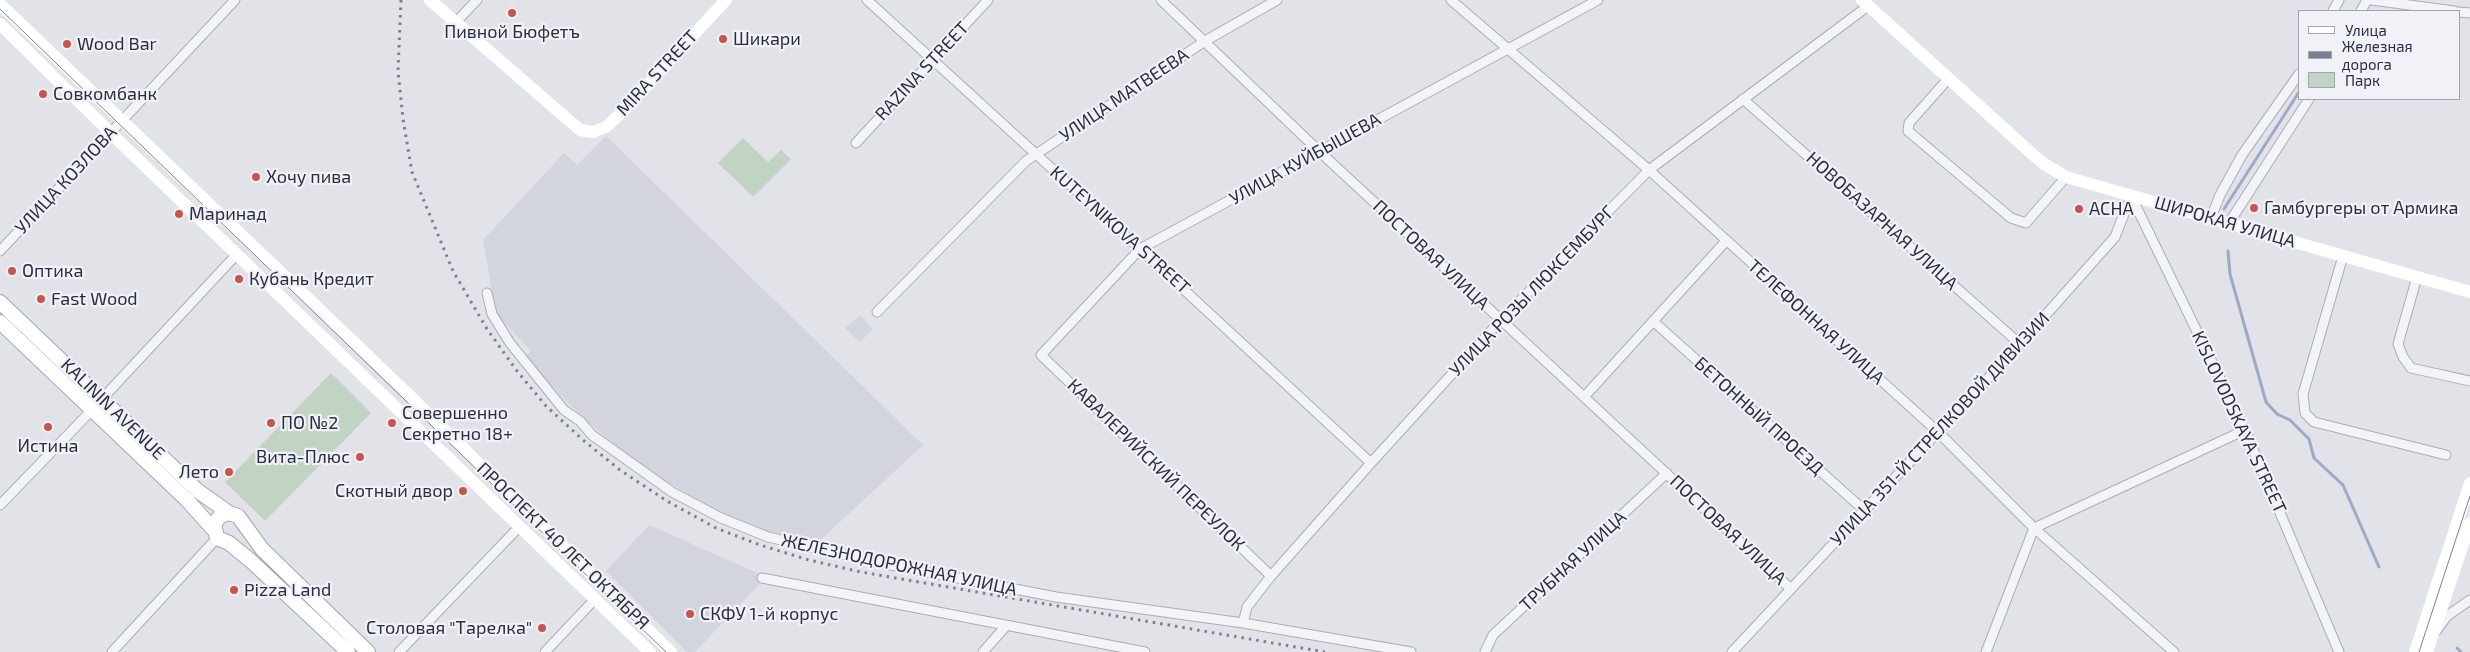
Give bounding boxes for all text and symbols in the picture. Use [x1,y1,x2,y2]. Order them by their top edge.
marker: Пивной Бюфетъ [506,7,518,19]
legend [2298,10,2460,100]
street label: RAZINA STREET [871,17,973,125]
place label: Пивной Бюфетъ [444,21,580,43]
text: Улица [2345,21,2387,39]
street label: MIRA STREET [612,26,702,120]
place label: Шикари [733,28,801,50]
place label: Wood Bar [77,33,157,55]
marker: Шикари [717,33,729,45]
text: Железная дорога [2342,37,2413,73]
marker: Wood Bar [61,38,73,50]
street label: УЛИЦА МАТВЕЕВА [1055,44,1193,146]
text: Парк [2345,71,2380,89]
place label: Совкомбанк [53,83,157,105]
marker: Совкомбанк [37,88,49,100]
street label: УЛИЦА КУЙБЫШЕВА [1226,108,1384,210]
street label: УЛИЦА КОЗЛОВА [10,122,122,238]
street label: НОВОБАЗАРНАЯ УЛИЦА [1802,147,1962,295]
street label: KUTEYNIKOVA STREET [1046,161,1194,299]
place label: Хочу пива [266,166,351,188]
marker: Хочу пива [250,171,262,183]
street label: ШИРОКАЯ УЛИЦА [2152,191,2298,253]
street label: ПОСТОВАЯ УЛИЦА [1368,196,1494,314]
place label: Гамбургеры от Армика [2264,197,2459,219]
place label: АСНА [2089,198,2134,220]
street label: УЛИЦА РОЗЫ ЛЮКСЕМБУРГ [1445,201,1619,381]
marker: Гамбургеры от Армика [2248,202,2260,214]
place label: Маринад [189,203,267,225]
marker: АСНА [2073,203,2085,215]
marker: Маринад [173,208,185,220]
street label: ТЕЛЕФОННАЯ УЛИЦА [1743,255,1889,389]
place label: Оптика [22,260,83,282]
marker: Оптика [6,265,18,277]
place label: Кубань Кредит [249,268,374,290]
marker: Кубань Кредит [233,273,245,285]
place label: Fast Wood [51,288,138,310]
marker: Fast Wood [35,293,47,305]
street label: УЛИЦА 351-Й СТРЕЛКОВОЙ ДИВИЗИИ [1826,308,2054,550]
street label: KISLOVODSKAYA STREET [2187,327,2291,517]
street label: БЕТОННЫЙ ПРОЕЗД [1690,352,1828,480]
street label: KALININ AVENUE [56,354,170,464]
street label: КАВАЛЕРИЙСКИЙ ПЕРЕУЛОК [1063,374,1249,556]
place label: Совершенно Секретно 18+ [402,402,513,444]
place label: ПО №2 [281,412,338,434]
marker: ПО №2 [265,417,277,429]
marker: Совершенно Секретно 18+ [386,417,398,429]
marker: Истина [42,421,54,433]
place label: Истина [17,435,79,457]
place label: Вита-Плюс [256,446,350,468]
marker: Вита-Плюс [354,451,366,463]
street label: ПРОСПЕКТ 40 ЛЕТ ОКТЯБРЯ [472,458,654,634]
place label: Лето [179,461,219,483]
marker: Лето [223,466,235,478]
street label: ПОСТОВАЯ УЛИЦА [1665,471,1791,589]
place label: Скотный двор [335,480,453,502]
marker: Скотный двор [457,485,469,497]
street label: ТРУБНАЯ УЛИЦА [1515,506,1631,616]
street label: ЖЕЛЕЗНОДОРОЖНАЯ УЛИЦА [779,529,1019,601]
place label: Pizza Land [244,579,331,601]
marker: Pizza Land [228,584,240,596]
place label: СКФУ 1-й корпус [700,603,838,625]
marker: СКФУ 1-й корпус [684,608,696,620]
place label: Столовая "Тарелка" [366,617,532,639]
marker: Столовая "Тарелка" [536,622,548,634]

